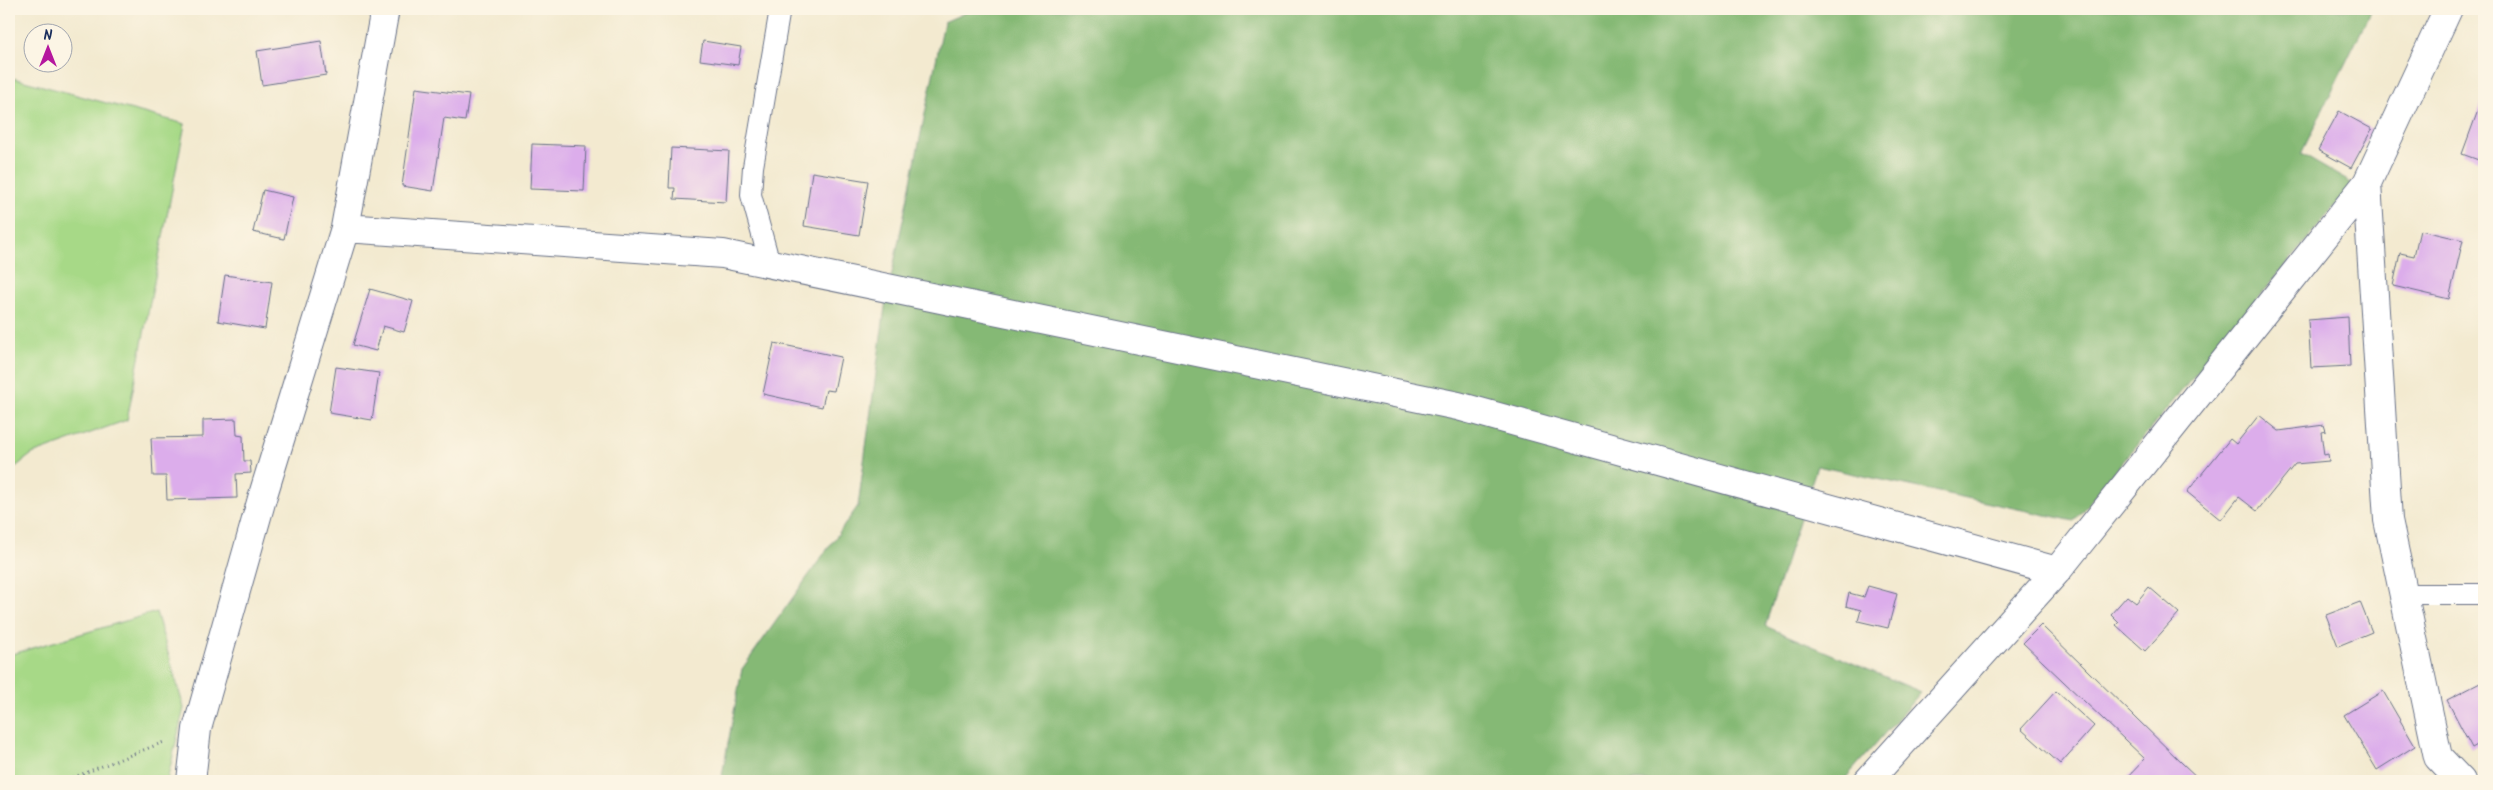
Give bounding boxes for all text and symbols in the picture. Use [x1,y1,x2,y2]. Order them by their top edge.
north arrow [22,22,72,72]
text: N [44,25,53,47]

